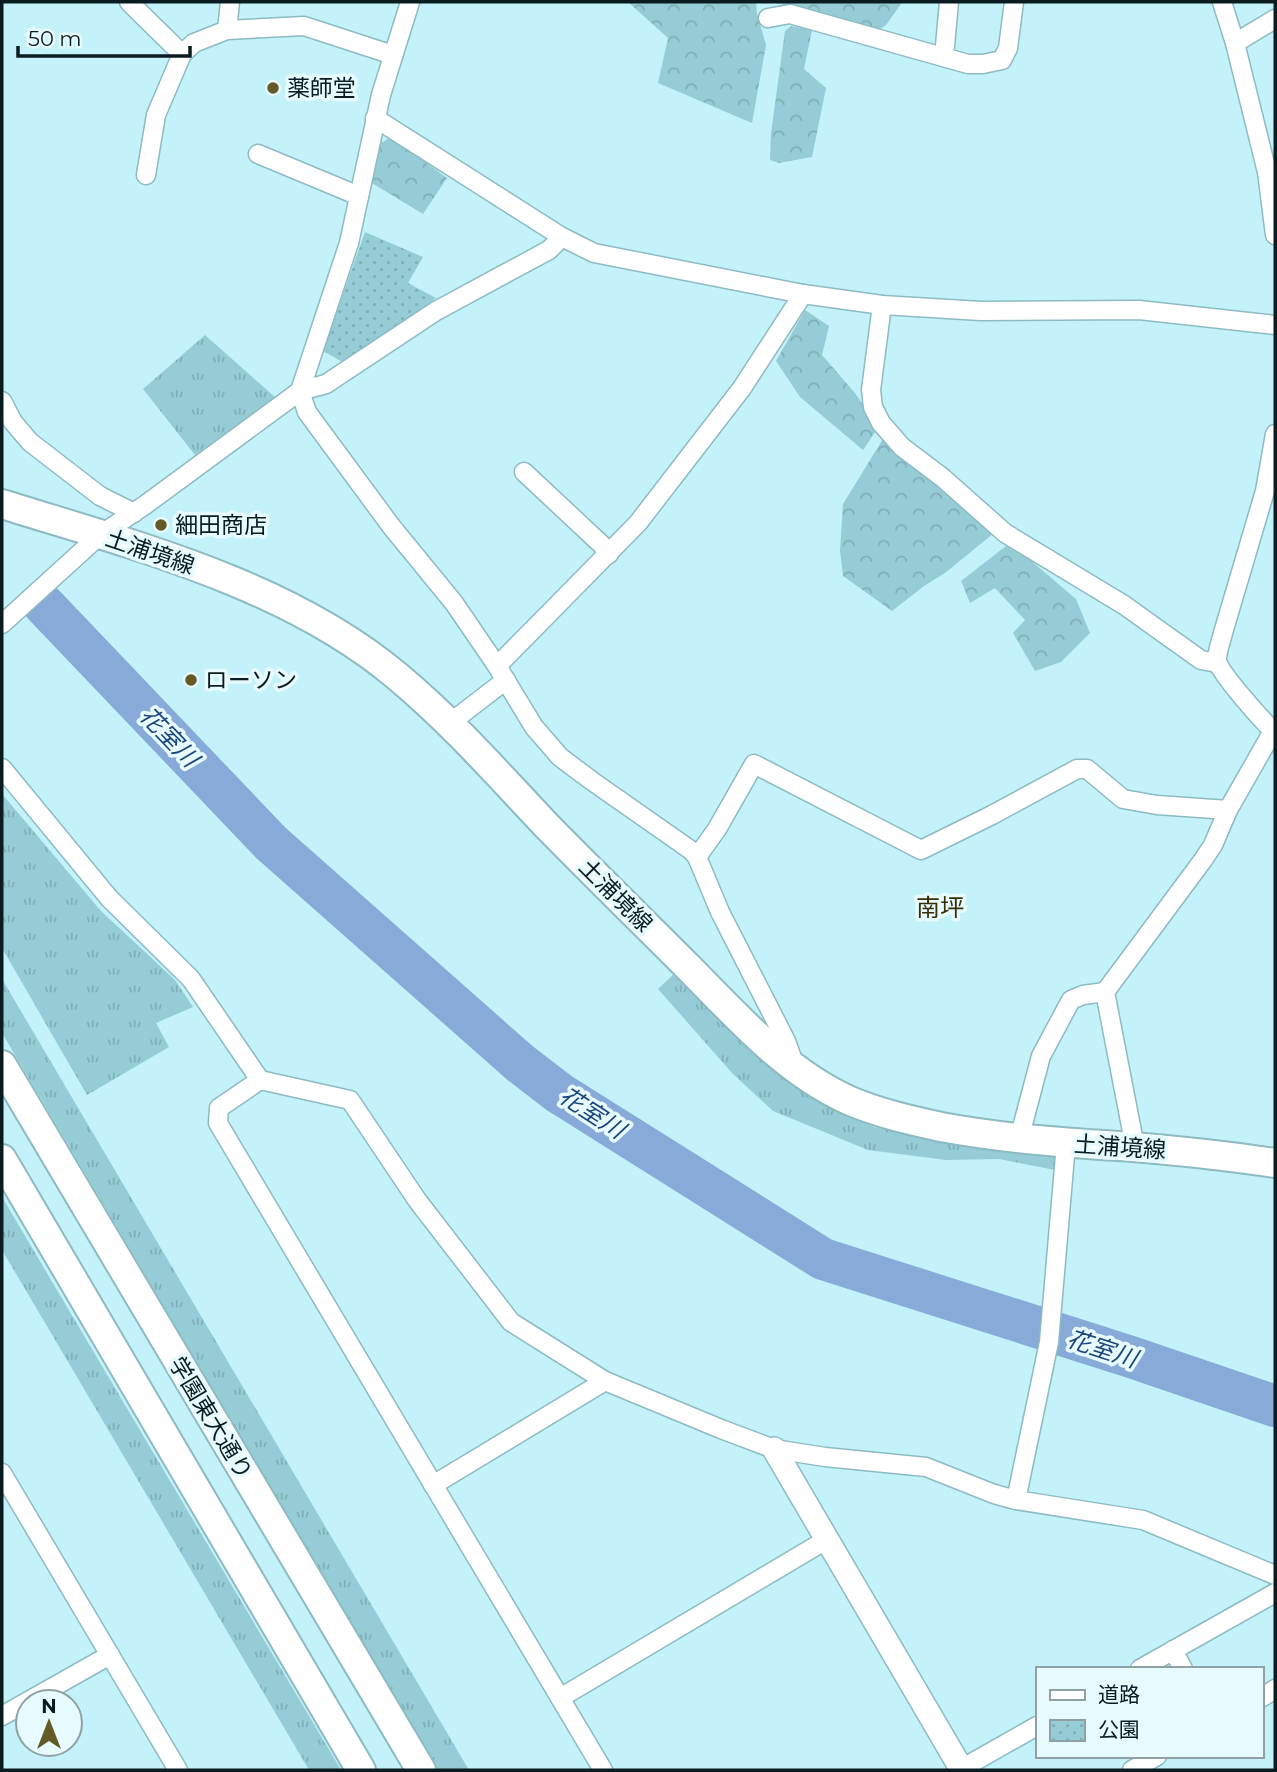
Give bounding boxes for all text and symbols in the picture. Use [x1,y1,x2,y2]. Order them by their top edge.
scale bar [18,14,189,58]
text: 50 m [28,26,82,51]
place label: 薬師堂 [287,74,356,102]
marker: 薬師堂 [265,80,281,96]
place label: 細田商店 [175,511,267,539]
marker: 細田商店 [153,517,169,533]
street label: 土浦境線 [102,524,198,580]
place label: ローソン [205,666,297,694]
marker: ローソン [183,672,199,688]
water label: 花室川 [134,701,207,775]
street label: 土浦境線 [574,853,658,937]
district label: 南坪 [916,893,964,922]
water label: 花室川 [554,1081,633,1146]
street label: 土浦境線 [1073,1130,1167,1164]
water label: 花室川 [1063,1324,1144,1374]
street label: 学園東大通り [163,1352,259,1484]
legend [1036,1667,1263,1758]
text: 道路 [1098,1682,1140,1707]
north arrow [14,1688,84,1758]
text: N [41,1695,57,1718]
text: 公園 [1098,1717,1140,1742]

